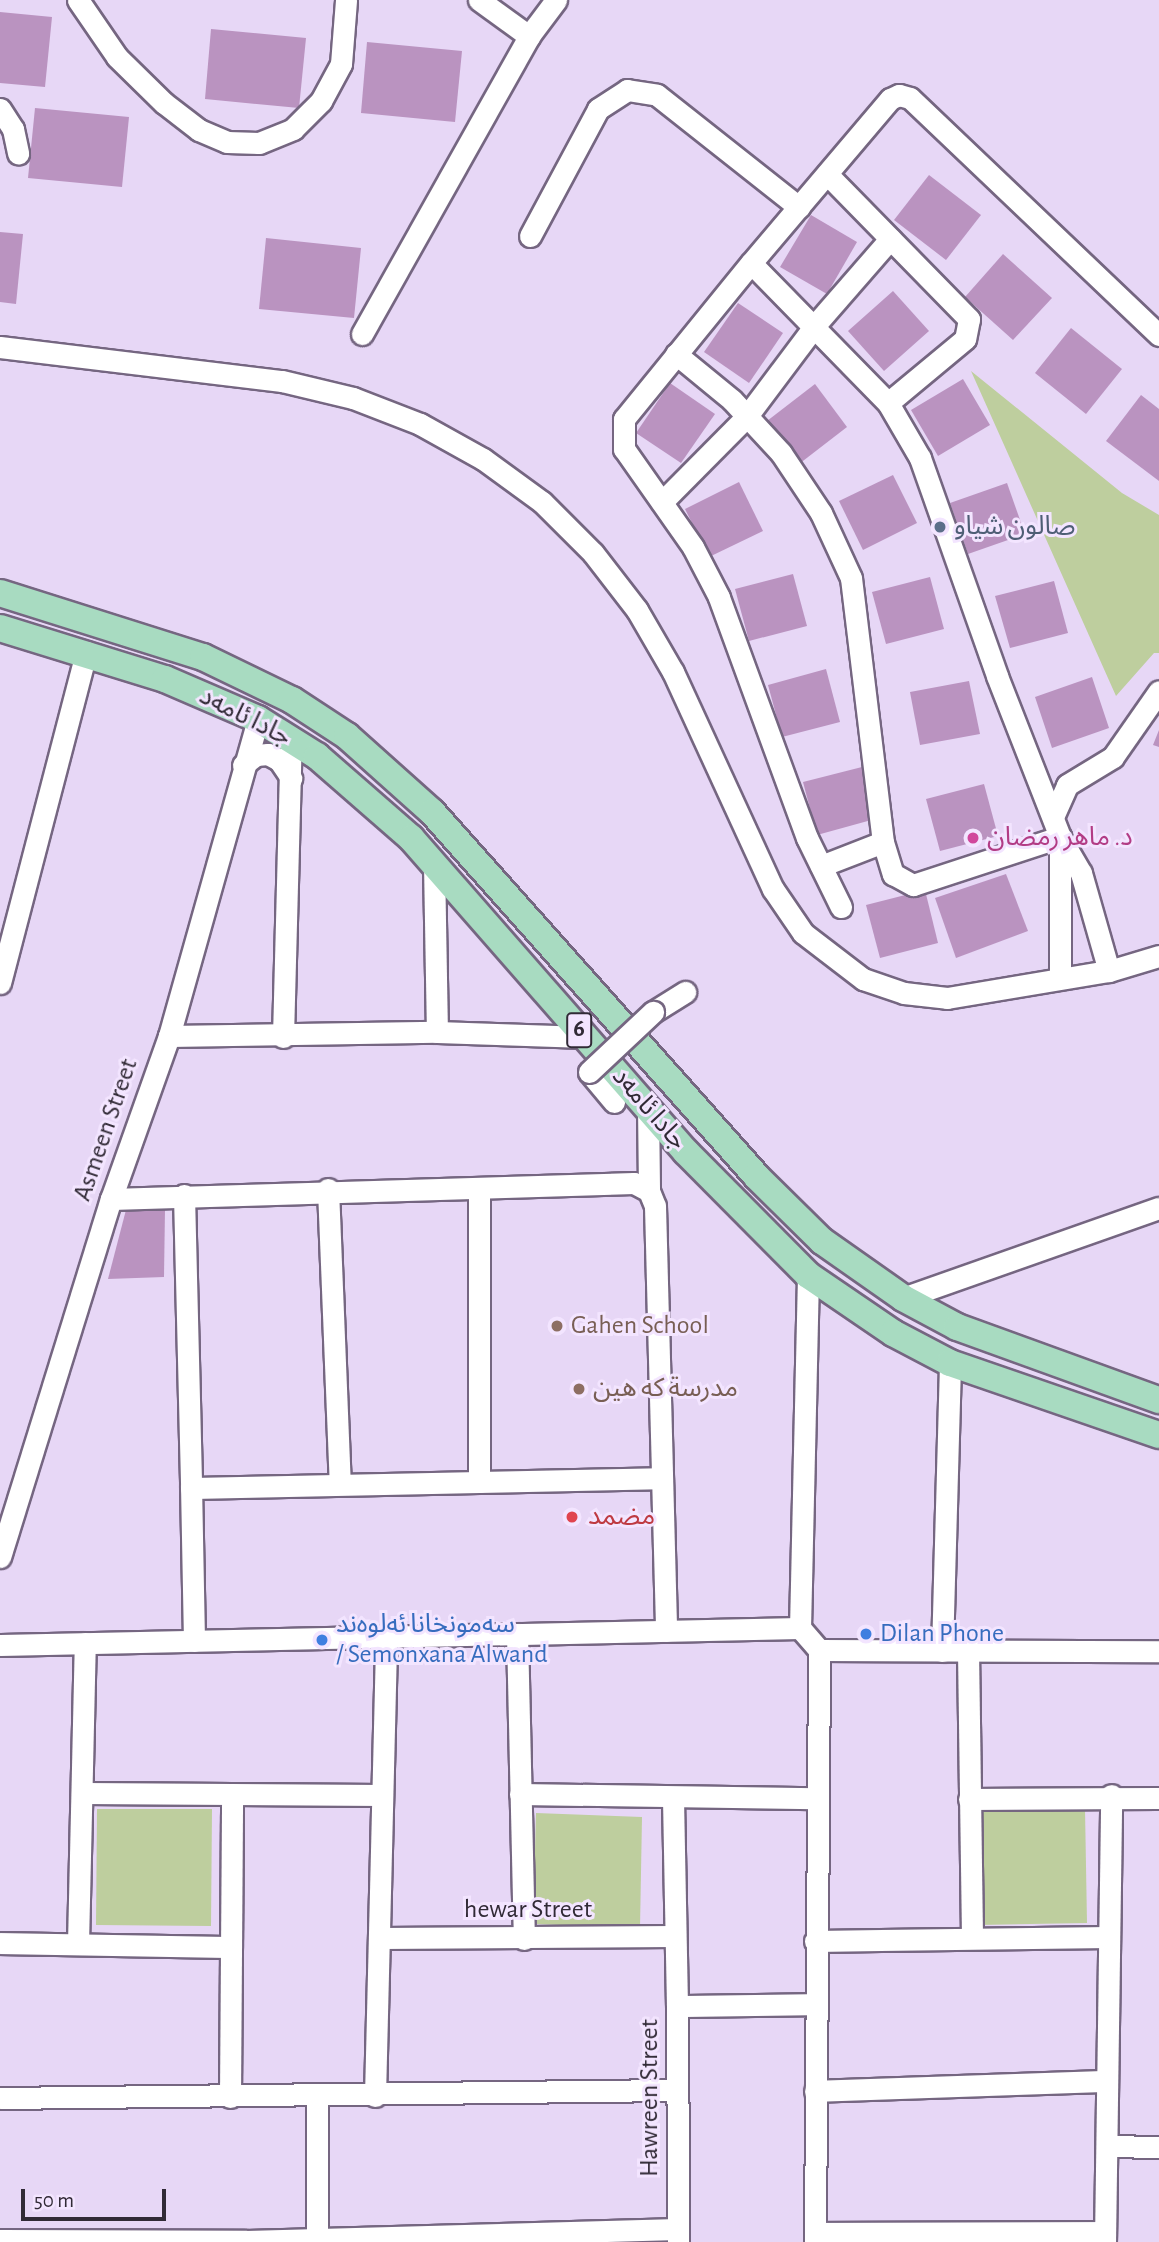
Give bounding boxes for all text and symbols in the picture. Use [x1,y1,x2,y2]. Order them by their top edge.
place label: صالون شياو [954,511,1075,543]
marker: صالون شياو [932,519,948,535]
street label: جادا ئامەد [194,681,296,753]
place label: د. ماهر رمضان [987,822,1133,854]
marker: د. ماهر رمضان [965,830,981,846]
road number: 6 [565,1010,593,1050]
street label: Asmeen Street [67,1055,145,1205]
street label: جادا ئامەد [605,1061,693,1157]
place label: Gahen School [571,1310,709,1342]
marker: Gahen School [549,1318,565,1334]
place label: مدرسة كه هين [593,1373,738,1405]
marker: مدرسة كه هين [571,1381,587,1397]
place label: مضمد [588,1501,655,1533]
marker: مضمد [562,1507,582,1527]
place label: سەمونخانا ئەلوەند / Semonxana Alwand [336,1609,548,1670]
place label: Dilan Phone [880,1618,1004,1650]
marker: Dilan Phone [858,1626,874,1642]
marker: سەمونخانا ئەلوەند / Semonxana Alwand [314,1632,330,1648]
street label: hewar Street [464,1894,592,1926]
street label: Hawreen Street [634,2019,666,2177]
scale bar [24,2176,170,2220]
text: 50 m [34,2190,74,2211]

